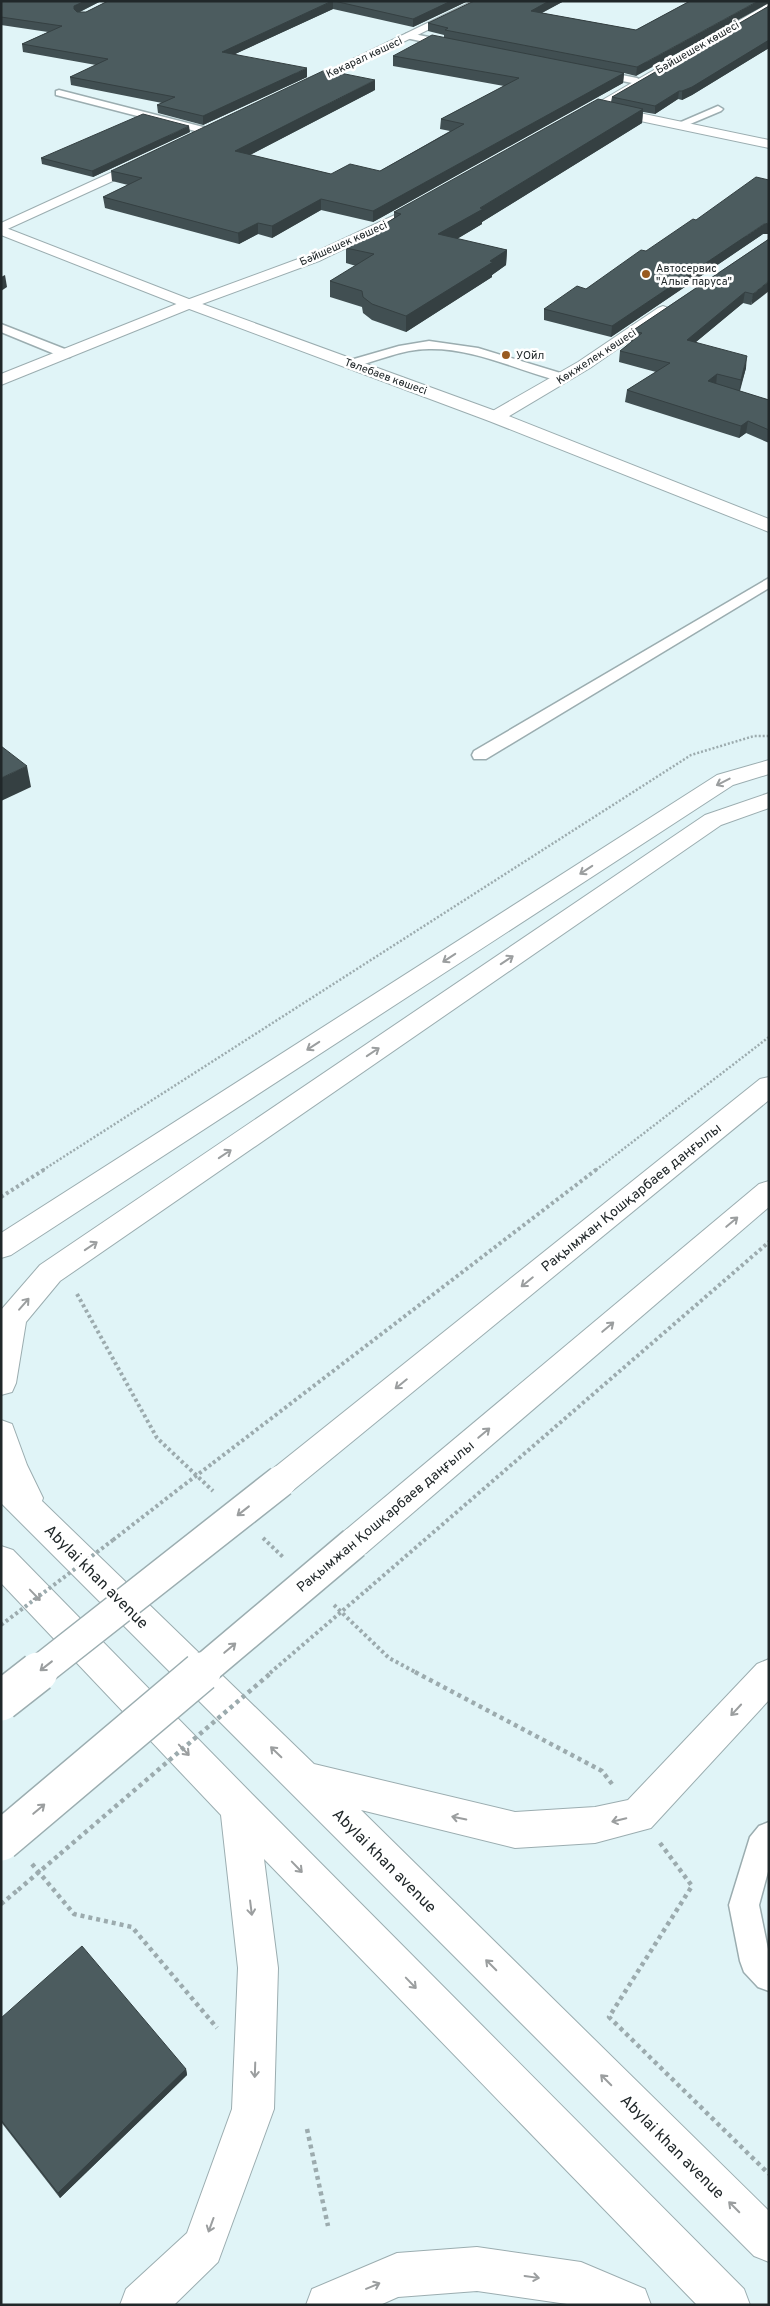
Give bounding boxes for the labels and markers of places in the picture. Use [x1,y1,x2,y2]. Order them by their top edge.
place label: Автосервис "Алые паруса" [656,262,732,289]
marker: Автосервис "Алые паруса" [640,268,652,280]
marker: УОйл [500,349,512,361]
place label: УОйл [516,349,544,363]

